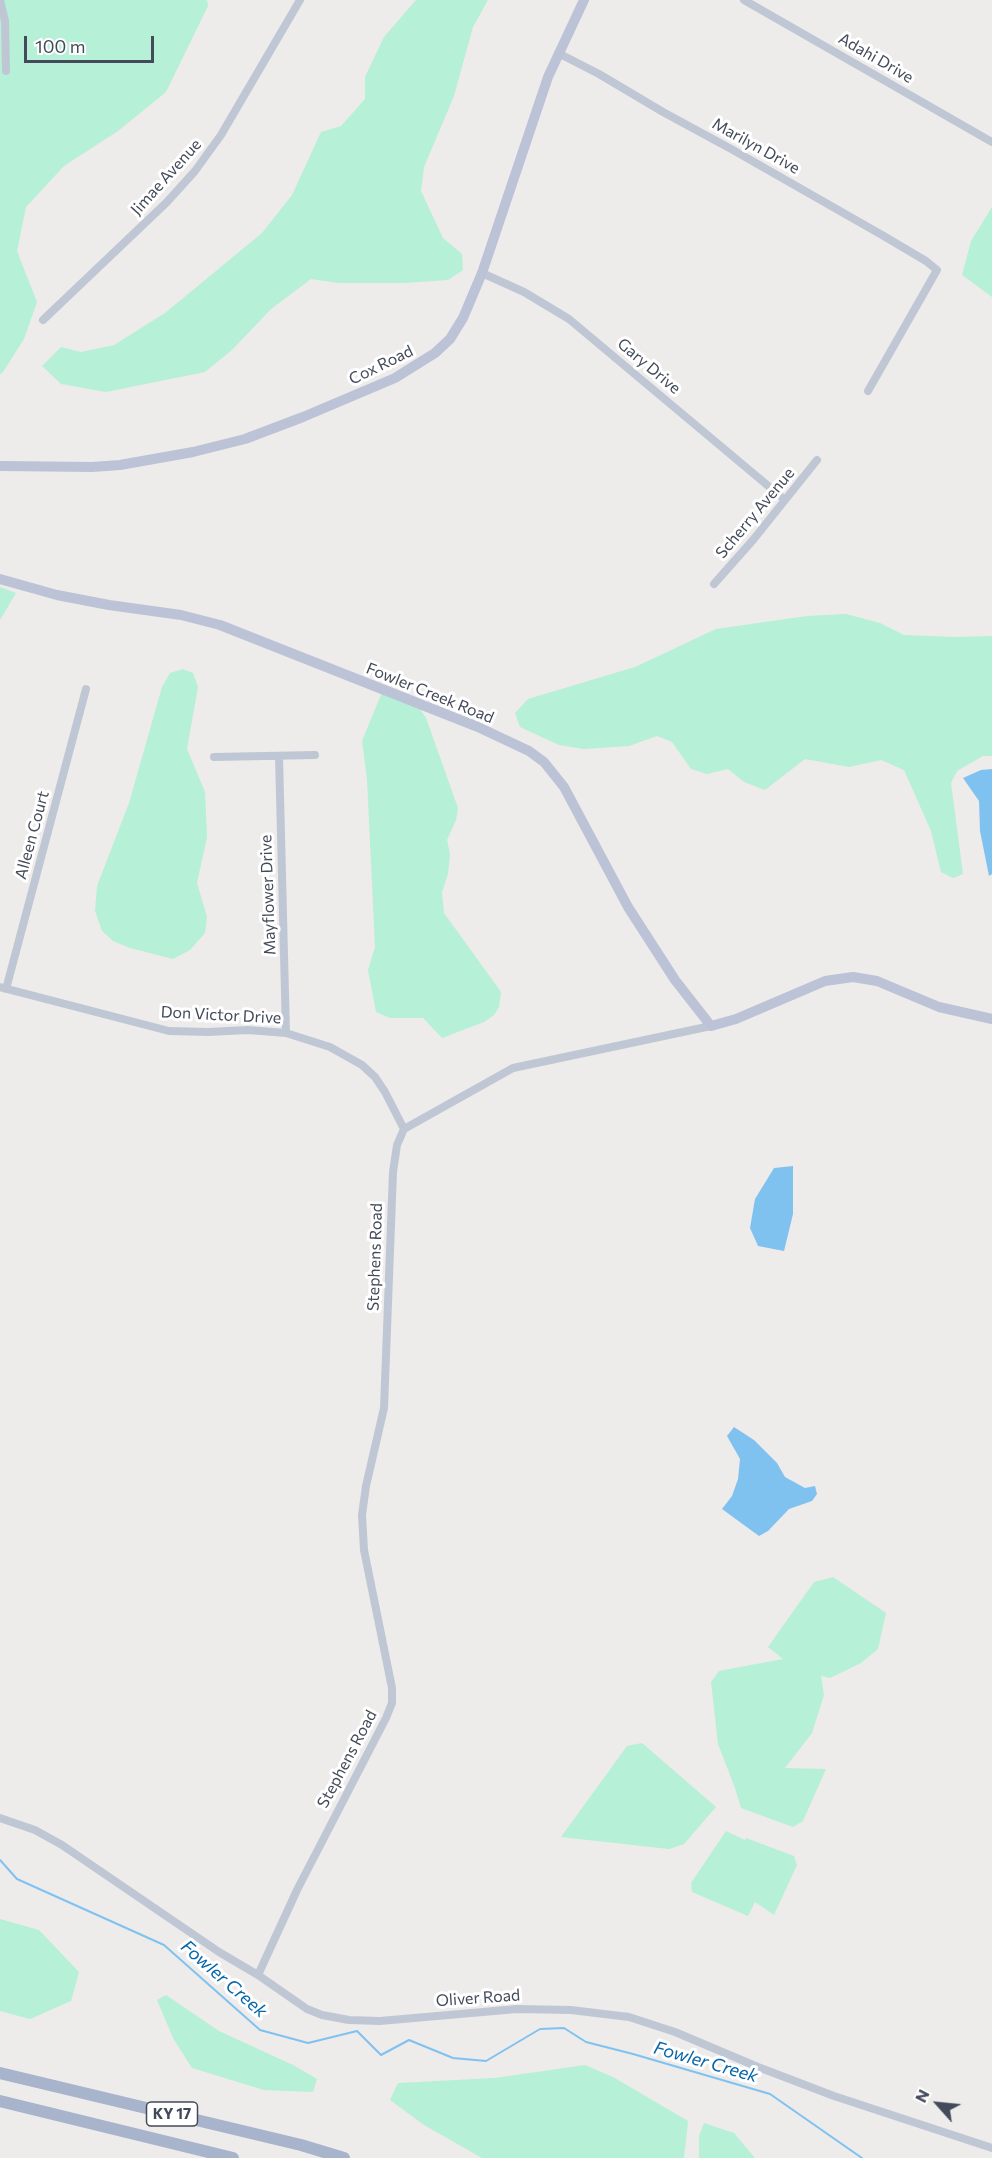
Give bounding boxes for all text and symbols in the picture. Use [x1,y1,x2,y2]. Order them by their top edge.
scale bar [27,24,158,62]
street label: Adahi Drive [835,29,917,87]
text: 100 m [35,35,85,57]
street label: Marilyn Drive [709,114,803,178]
street label: Jimae Avenue [127,135,205,219]
street label: Gary Drive [614,334,684,398]
street label: Cox Road [346,341,416,389]
street label: Scherry Avenue [712,464,798,562]
street label: Fowler Creek Road [363,659,497,727]
street label: Alleen Court [11,789,53,881]
street label: Mayflower Drive [256,835,280,955]
street label: Don Victor Drive [160,1002,282,1028]
street label: Stephens Road [364,1203,386,1311]
street label: Stephens Road [313,1707,381,1811]
water label: Fowler Creek [176,1936,272,2022]
street label: Oliver Road [435,1985,521,2011]
water label: Fowler Creek [651,2037,761,2087]
north arrow [908,2074,968,2134]
text: N [910,2086,933,2105]
road number: KY 17 [146,2102,198,2126]

